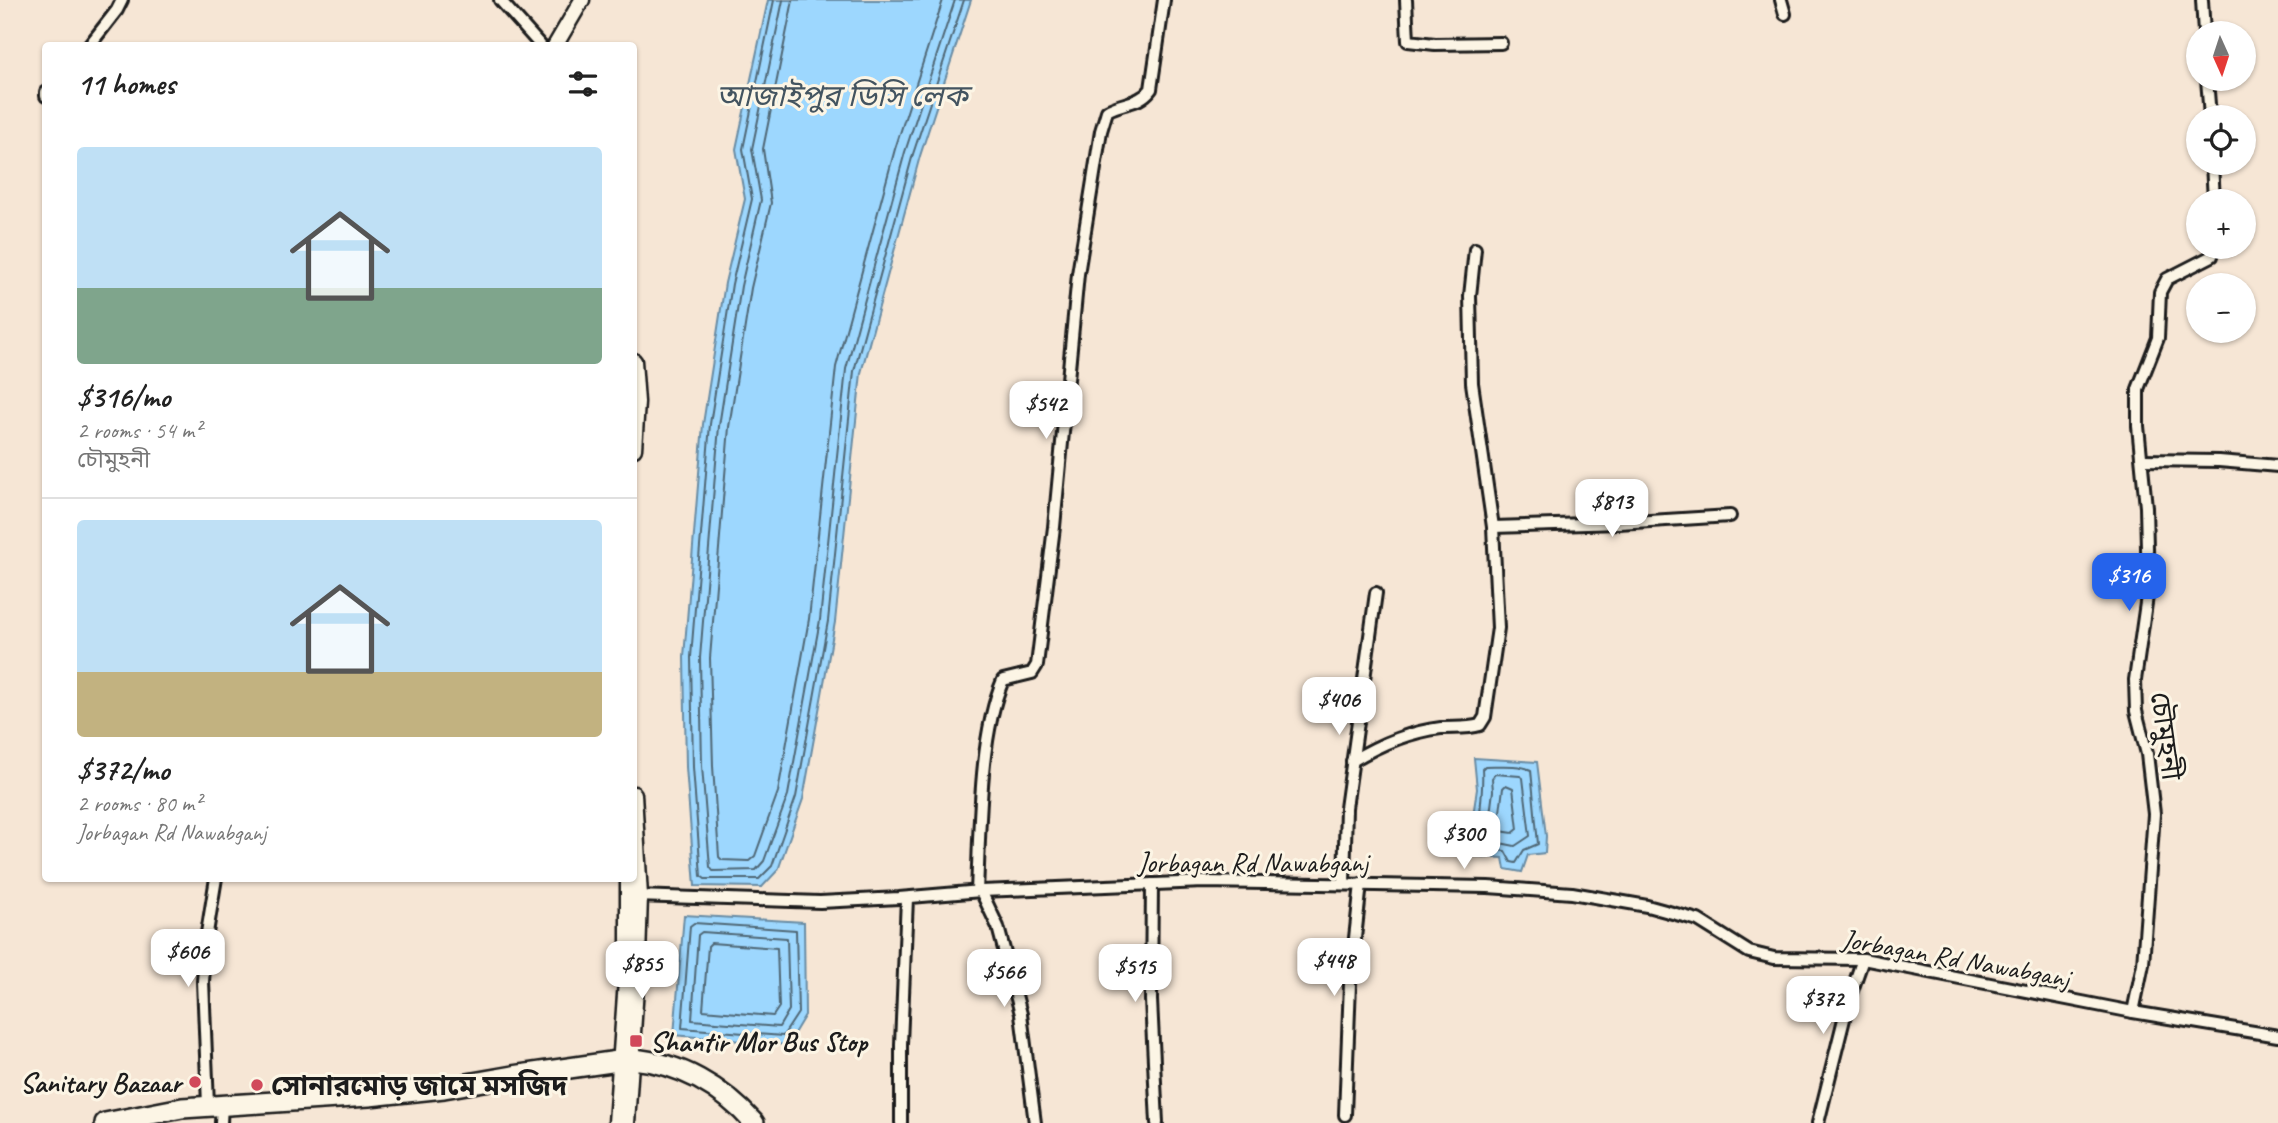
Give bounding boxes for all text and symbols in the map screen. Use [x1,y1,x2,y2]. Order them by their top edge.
north arrow [2186,21,2256,91]
map controls [2186,21,2256,343]
text: 11 homes [77,65,175,103]
icon: filters [564,65,602,103]
water label: আজাইপুর ডিসি লেক [716,77,974,115]
button: locate [2186,105,2256,175]
button: + [2186,189,2256,259]
icon: home [277,193,403,319]
button: − [2186,273,2256,343]
text: $316/mo [77,378,170,416]
pin: $542 [1005,382,1087,441]
text: $542 [1025,389,1067,418]
text: 2 rooms · 54 m² [77,416,201,445]
text: চৌমুহনী [77,445,150,474]
pin: $813 [1571,480,1653,539]
text: $813 [1591,487,1633,516]
pin: $316 [2088,554,2170,613]
text: $316 [2108,561,2150,590]
icon: home [277,566,403,692]
pin: $406 [1298,678,1380,737]
text: $406 [1318,685,1360,714]
street label: চৌমুহনী [2142,689,2190,783]
text: $372/mo [77,751,169,789]
text: 2 rooms · 80 m² [77,789,201,818]
pin: $300 [1423,812,1505,871]
text: Jorbagan Rd Nawabganj [77,818,267,847]
text: $300 [1443,819,1485,848]
street label: Jorbagan Rd Nawabganj [1136,845,1372,880]
street label: Jorbagan Rd Nawabganj [1837,920,2076,996]
pin: $606 [147,930,229,989]
text: $606 [167,937,209,966]
pin: $448 [1293,939,1375,998]
pin: $855 [601,942,683,1001]
pin: $515 [1094,944,1176,1004]
text: $448 [1313,946,1355,975]
text: $855 [622,949,662,978]
pin: $566 [963,950,1045,1009]
text: $515 [1115,952,1155,981]
text: $566 [983,957,1025,986]
pin: $372 [1782,976,1864,1036]
text: $372 [1802,984,1844,1013]
place label: Shantir Mor Bus Stop [650,1024,869,1059]
marker: Shantir Mor Bus Stop [628,1033,644,1049]
place label: Sanitary Bazaar [20,1065,184,1100]
place label: সোনারমোড় জামে মসজিদ [271,1068,568,1103]
marker: Sanitary Bazaar [187,1074,203,1090]
marker: সোনারমোড় জামে মসজিদ [249,1077,265,1093]

